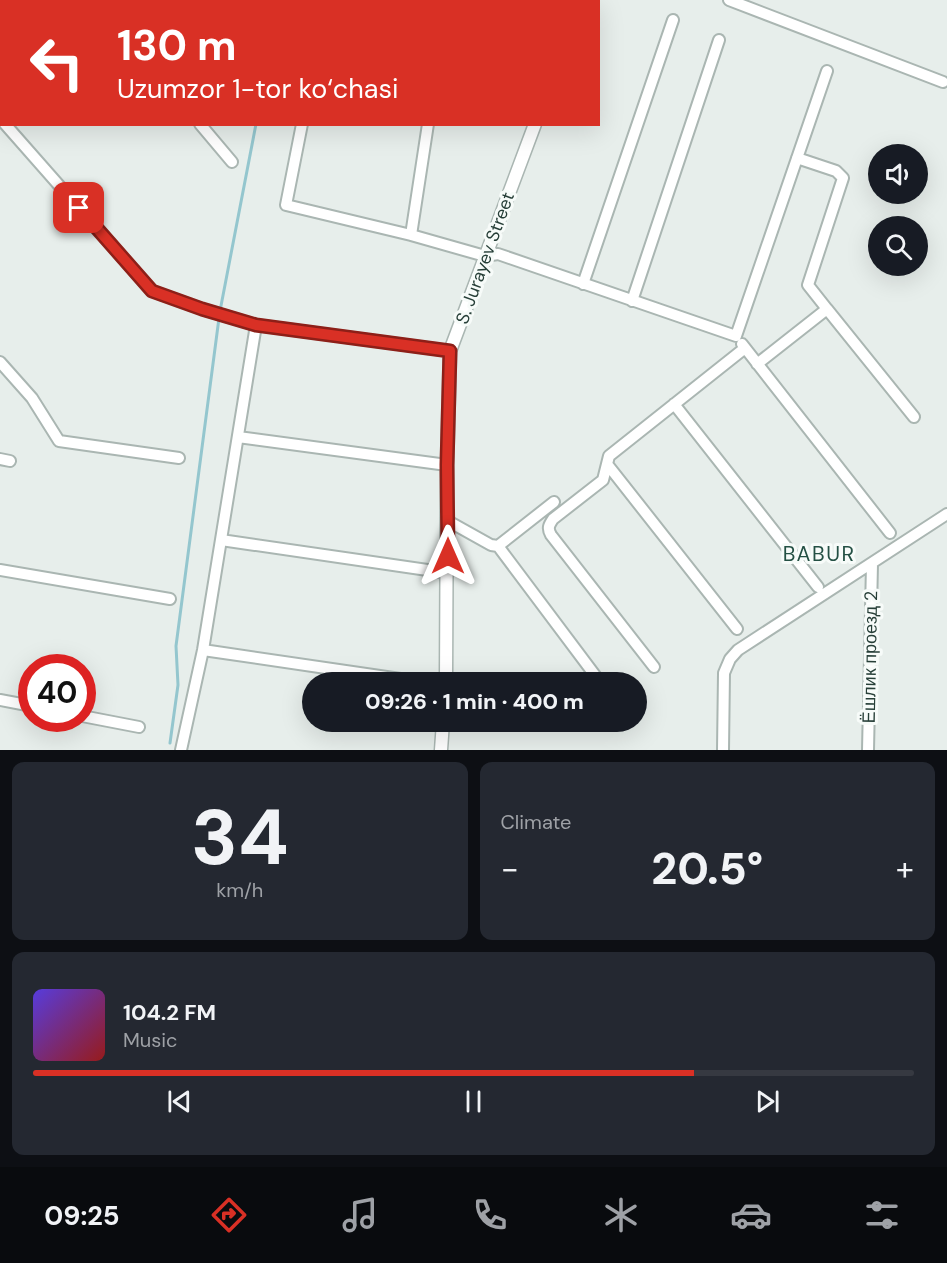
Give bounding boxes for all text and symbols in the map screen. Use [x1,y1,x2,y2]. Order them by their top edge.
text: 130 m [117,18,237,73]
icon: left [18,24,96,102]
text: Uzumzor 1-tor ko‘chasi [117,71,399,106]
map controls [868,144,928,276]
button: sound [868,144,928,204]
pin [53,182,104,233]
street label: S. Jurayev Street [450,189,520,327]
icon: arrive [62,191,95,224]
button: search [868,216,928,276]
position arrow [416,524,480,588]
district label: BABUR [783,540,855,568]
street label: Ёшлик проезд 2 [857,591,883,723]
speed limit sign: 40 [18,654,96,732]
text: 09:26 · 1 min · 400 m [365,687,584,716]
text: 34 [191,787,289,888]
text: Climate [501,809,571,835]
text: 20.5° [651,839,763,898]
text: − [501,847,519,890]
text: + [896,847,914,890]
text: km/h [216,877,263,903]
text: 104.2 FM [123,998,216,1027]
text: Music [123,1027,178,1053]
icon: previous [163,1085,196,1118]
icon: pause [457,1085,490,1118]
icon: next [751,1085,784,1118]
icon: directions [208,1194,250,1236]
icon: music [339,1194,381,1236]
icon: phone [469,1194,511,1236]
icon: climate [600,1194,642,1236]
icon: car [730,1194,772,1236]
icon: filters [861,1194,903,1236]
text: 09:25 [44,1198,120,1233]

